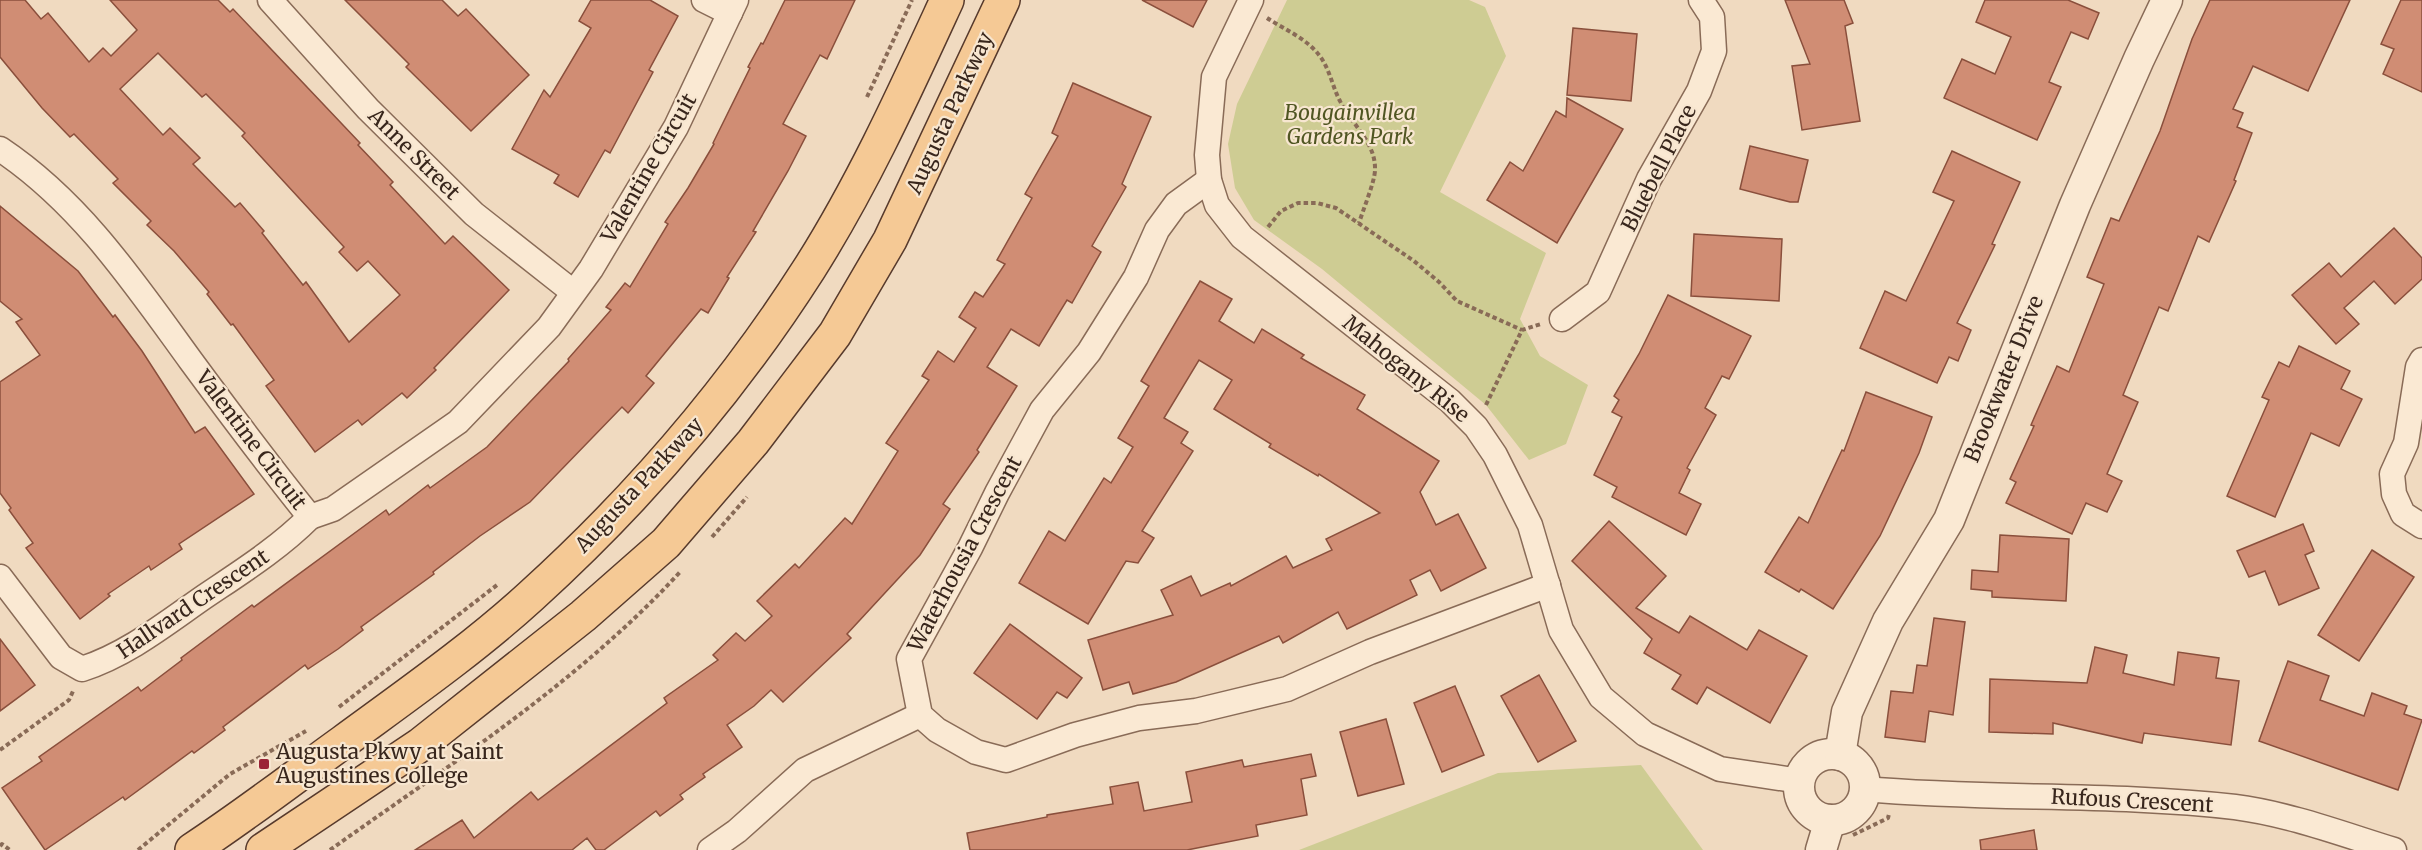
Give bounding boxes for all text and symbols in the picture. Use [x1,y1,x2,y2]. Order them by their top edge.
street label: Augusta Parkway [900,27,999,199]
street label: Valentine Circuit [594,88,702,248]
park label: Bougainvillea Gardens Park [1284,99,1416,150]
street label: Bluebell Place [1615,100,1702,236]
street label: Anne Street [362,101,466,205]
street label: Brookwater Drive [1958,291,2049,466]
street label: Mahogany Rise [1337,309,1475,428]
street label: Valentine Circuit [190,364,313,515]
street label: Augusta Parkway [568,411,709,559]
street label: Waterhousia Crescent [901,451,1028,657]
street label: Hallvard Crescent [112,543,274,664]
place label: Augusta Pkwy at Saint Augustines College [275,738,503,789]
marker: Augusta Pkwy at Saint Augustines College [257,757,271,771]
street label: Rufous Crescent [2050,783,2214,818]

